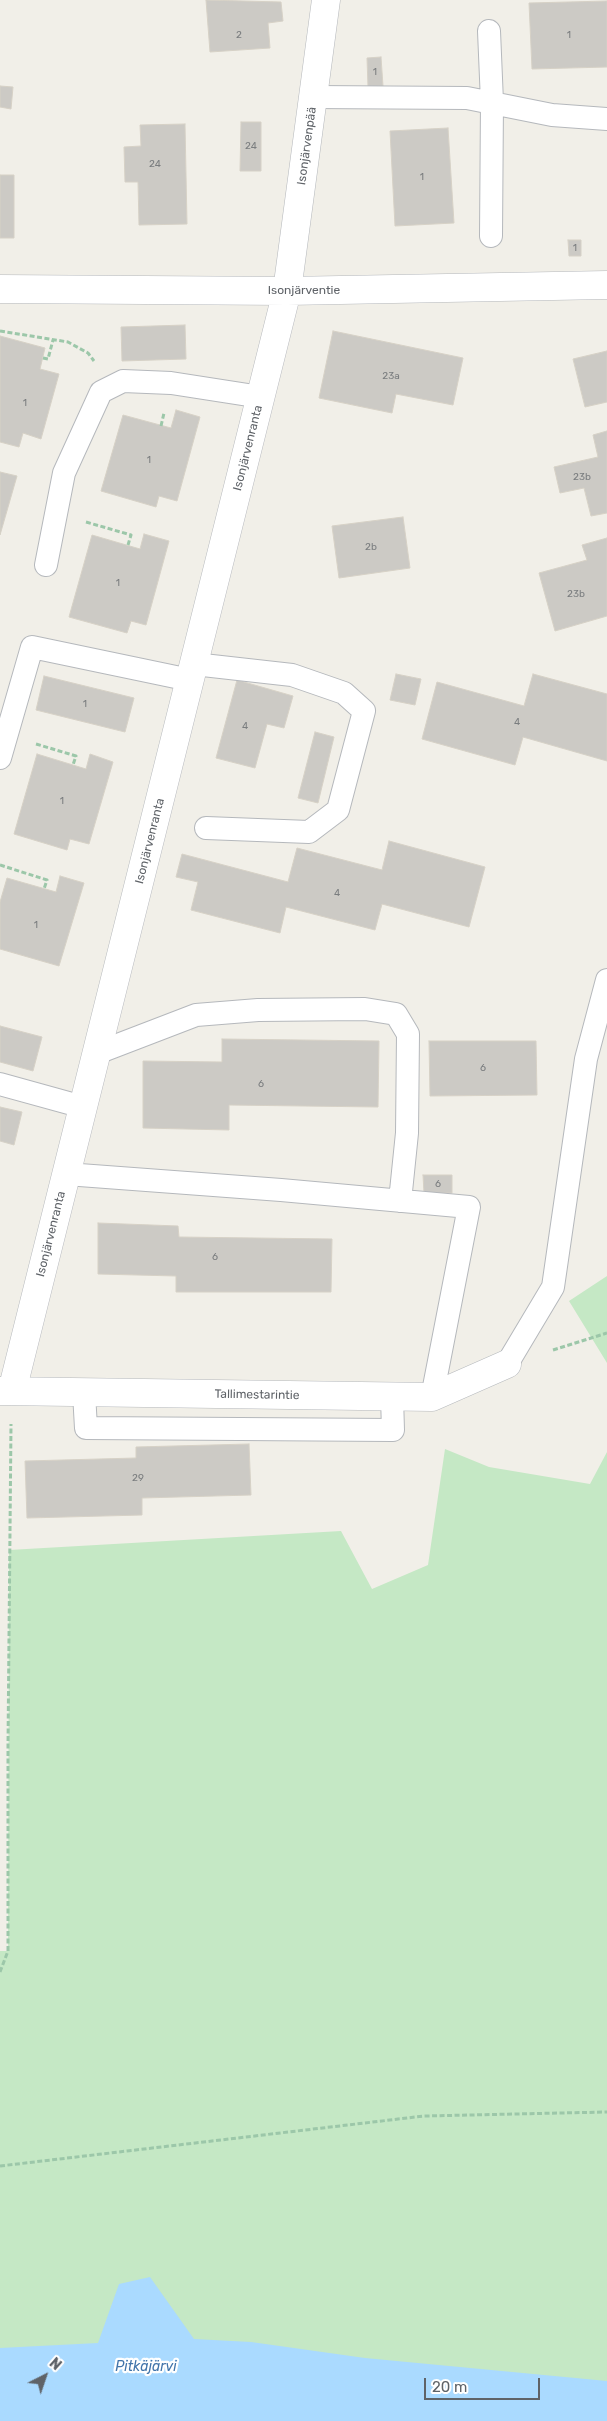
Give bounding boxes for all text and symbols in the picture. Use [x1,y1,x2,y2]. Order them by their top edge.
house number: 2 [236,29,242,41]
house number: 1 [567,29,571,41]
house number: 1 [373,66,377,78]
street label: Isonjärvenpää [294,106,320,186]
house number: 24 [245,140,257,152]
house number: 24 [149,158,161,170]
house number: 1 [420,171,424,183]
house number: 1 [573,242,577,254]
street label: Isonjärventie [268,284,340,298]
house number: 23a [382,370,400,382]
house number: 1 [23,397,27,409]
street label: Isonjärvenranta [230,404,266,492]
house number: 1 [147,454,151,466]
house number: 23b [573,471,591,483]
house number: 2b [365,541,377,553]
house number: 1 [116,577,120,589]
house number: 23b [567,588,585,600]
house number: 1 [83,698,87,710]
house number: 4 [514,716,520,728]
house number: 4 [242,720,248,732]
house number: 1 [60,795,64,807]
street label: Isonjärvenranta [132,797,168,885]
house number: 4 [334,887,340,899]
house number: 1 [34,919,38,931]
house number: 6 [480,1062,486,1074]
house number: 6 [258,1078,264,1090]
house number: 6 [435,1178,441,1190]
street label: Isonjärvenranta [33,1190,69,1278]
house number: 6 [212,1251,218,1263]
street label: Tallimestarintie [214,1387,300,1403]
house number: 29 [132,1472,144,1484]
north arrow [20,2351,70,2401]
text: N [46,2355,65,2374]
water label: Pitkäjärvi [115,2359,177,2375]
scale bar [427,2368,543,2400]
text: 20 m [432,2378,467,2396]

